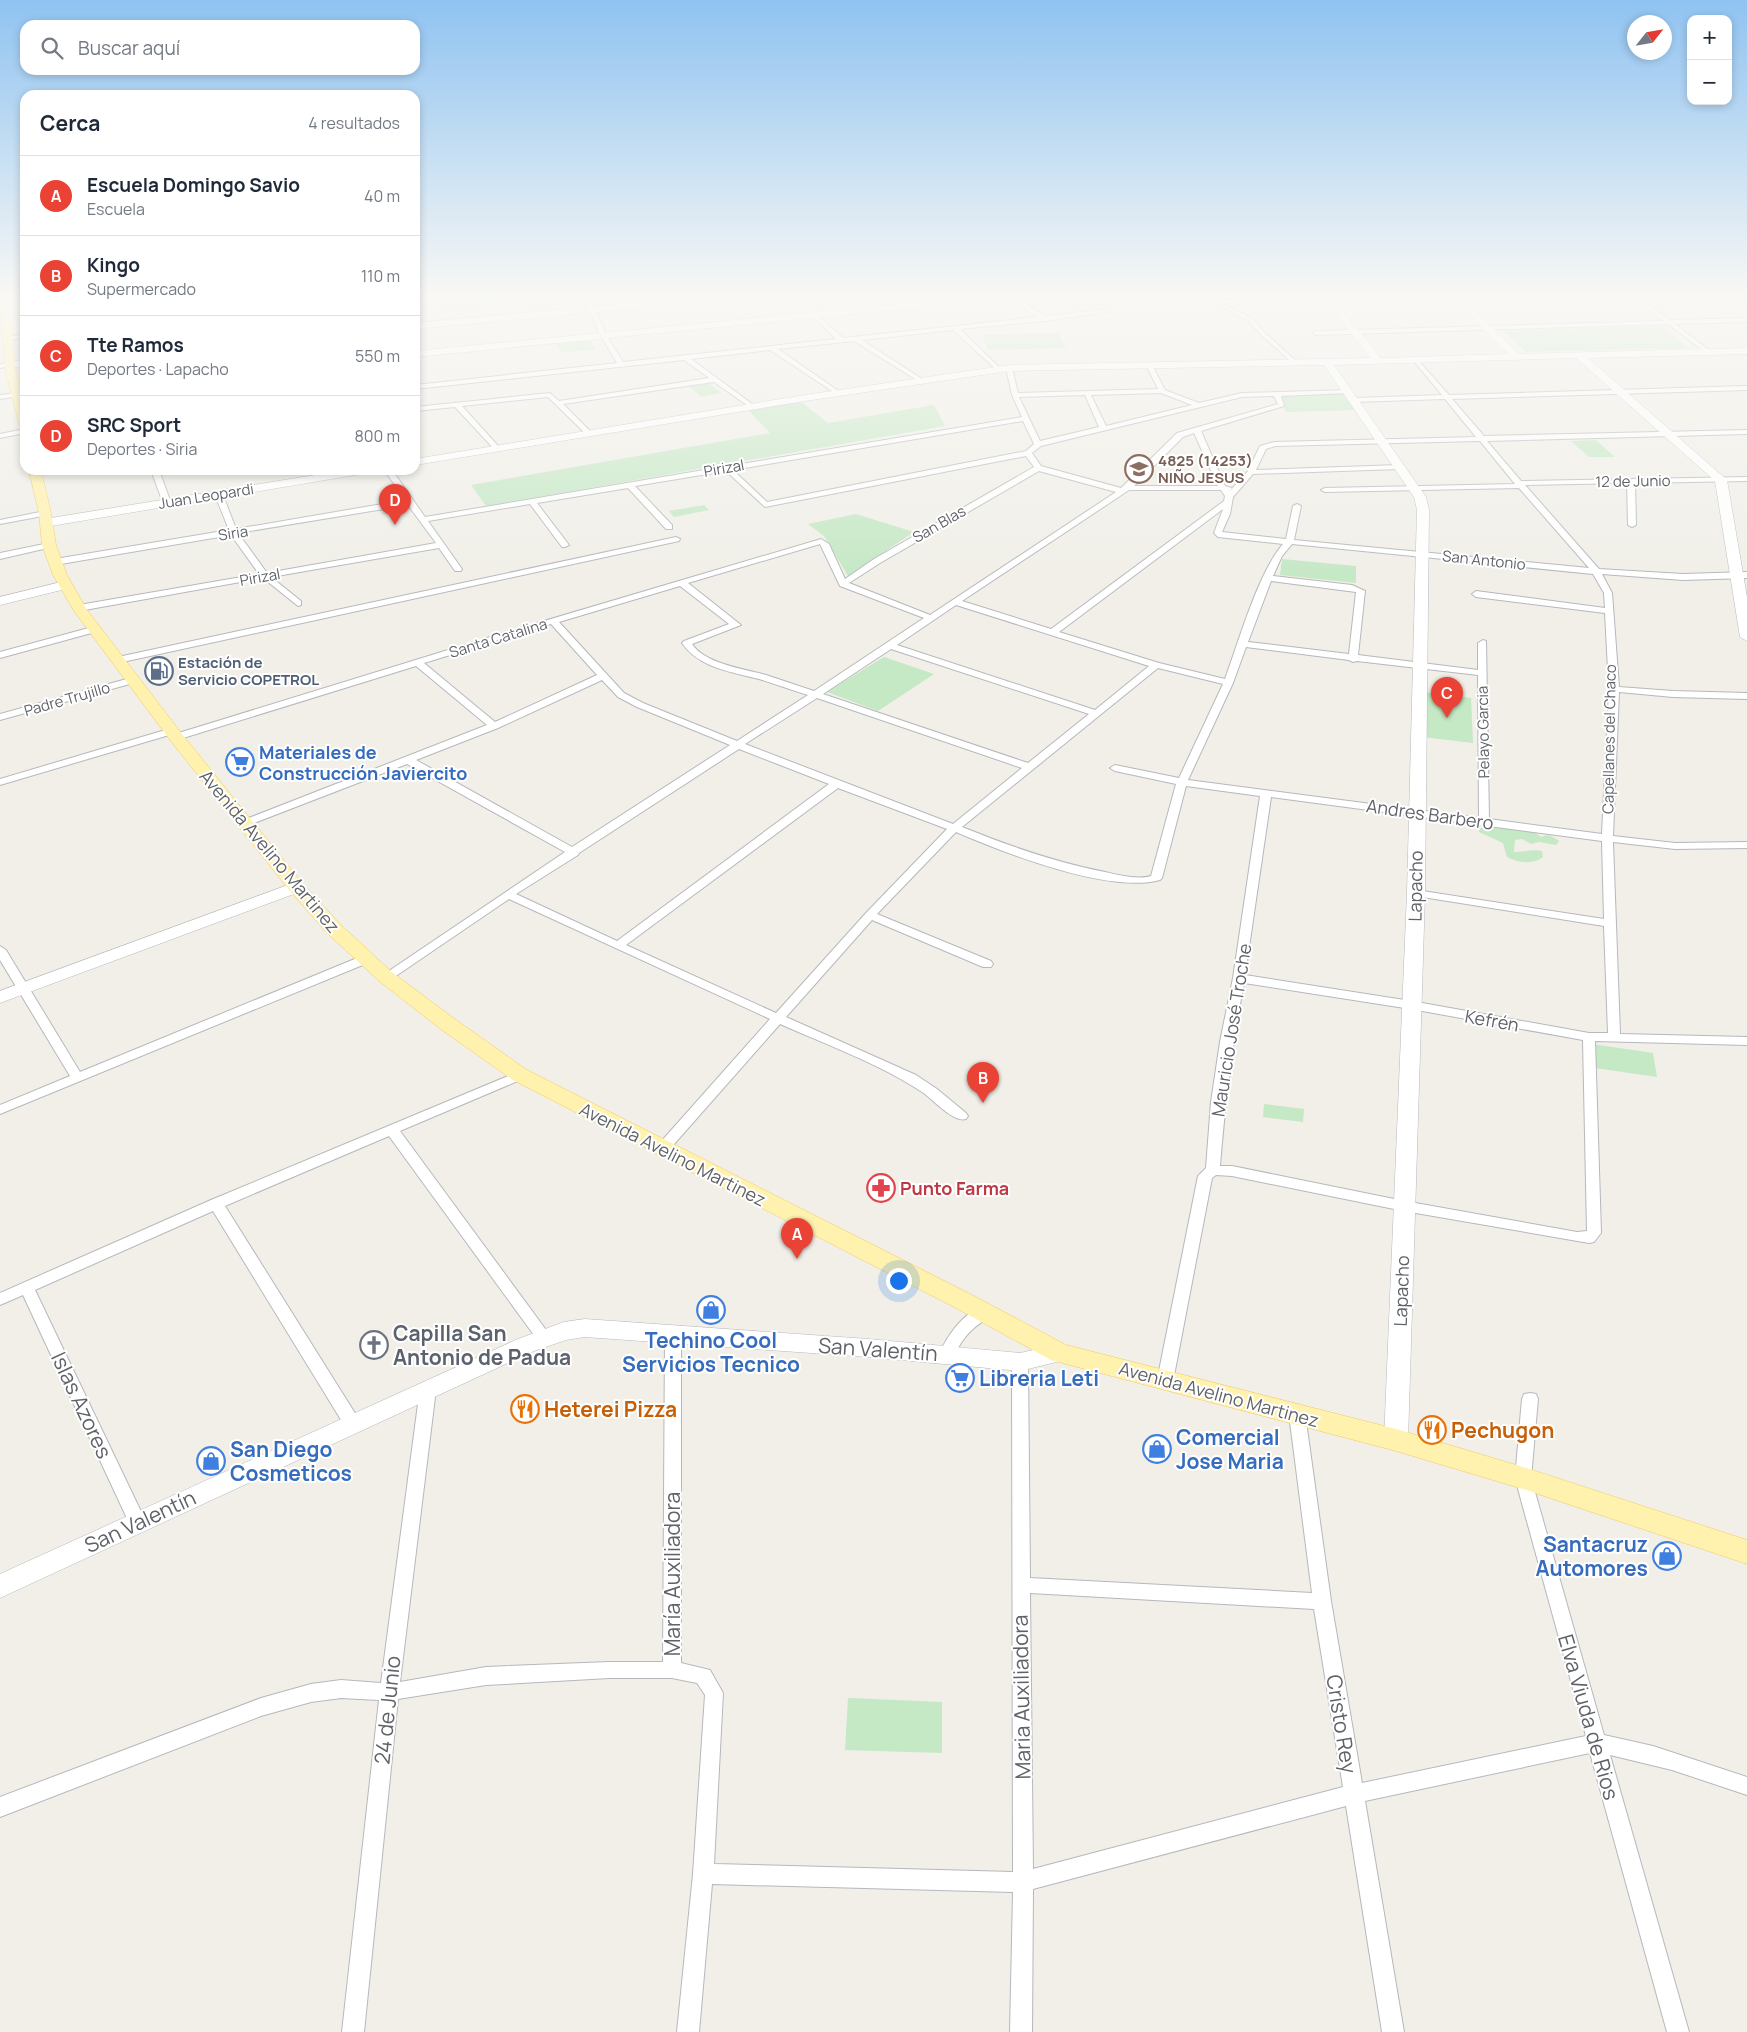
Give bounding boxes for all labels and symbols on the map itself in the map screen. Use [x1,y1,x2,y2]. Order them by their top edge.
north arrow [1627,15,1672,60]
place label: 4825 (14253) NIÑO JESUS [1158,450,1253,488]
street label: Pirizal [702,454,746,482]
school or university icon: 4825 (14253) NIÑO JESUS [1124,454,1154,484]
street label: 12 de Junio [1595,470,1671,492]
street label: Juan Leopardi [157,478,255,514]
pin: D [379,484,411,525]
street label: San Blas [908,500,970,548]
street label: Siria [217,520,249,546]
street label: San Antonio [1441,545,1527,575]
street label: Pirizal [238,563,282,591]
street label: Santa Catalina [446,613,550,663]
place label: Estación de Servicio COPETROL [178,652,319,690]
fuel station icon: Estación de Servicio COPETROL [144,656,174,686]
street label: Capellanes del Chaco [1597,664,1621,814]
street label: Padre Trujillo [22,677,113,721]
pin: C [1431,677,1463,718]
street label: Pelayo Garcia [1472,685,1494,779]
place label: Materiales de Construcción Javiercito [259,740,467,785]
supermarket icon: Materiales de Construcción Javiercito [225,747,255,777]
street label: Avenida Avelino Martinez [195,764,345,938]
street label: Andres Barbero [1365,793,1495,835]
street label: Lapacho [1402,850,1428,922]
street label: Mauricio José Troche [1205,942,1257,1118]
street label: Kefrén [1463,1003,1521,1037]
pin: B [967,1062,999,1103]
street label: Avenida Avelino Martinez [576,1097,770,1211]
pharmacy icon: Punto Farma [866,1173,896,1203]
place label: Punto Farma [900,1176,1009,1200]
pin: A [781,1218,813,1259]
street label: Lapacho [1388,1255,1414,1327]
your location [886,1268,912,1294]
shop icon: Techino Cool Servicios Tecnico [696,1295,726,1325]
place label: Capilla San Antonio de Padua [393,1319,571,1371]
place label: Techino Cool Servicios Tecnico [622,1326,800,1378]
church icon: Capilla San Antonio de Padua [359,1330,389,1360]
street label: San Valentín [817,1331,939,1367]
street label: Islas Azores [45,1347,119,1463]
street label: Avenida Avelino Martinez [1116,1356,1322,1432]
supermarket icon: Libreria Leti [945,1363,975,1393]
place label: Libreria Leti [979,1364,1099,1392]
restaurant icon: Heterei Pizza [510,1394,540,1424]
place label: Heterei Pizza [544,1395,677,1423]
restaurant icon: Pechugon [1417,1415,1447,1445]
place label: Pechugon [1451,1416,1554,1444]
place label: Comercial Jose Maria [1176,1423,1284,1475]
shop icon: Comercial Jose Maria [1142,1434,1172,1464]
place label: San Diego Cosmeticos [230,1435,352,1487]
shop icon: San Diego Cosmeticos [196,1446,226,1476]
street label: San Valentín [80,1483,200,1559]
street label: María Auxiliadora [658,1492,686,1656]
place label: Santacruz Automores [1535,1530,1648,1582]
shop icon: Santacruz Automores [1652,1541,1682,1571]
street label: Maria Auxiliadora [1006,1614,1036,1780]
street label: Elva Viuda de Rios [1552,1631,1626,1803]
street label: 24 de Junio [367,1654,407,1766]
street label: Cristo Rey [1320,1673,1364,1775]

